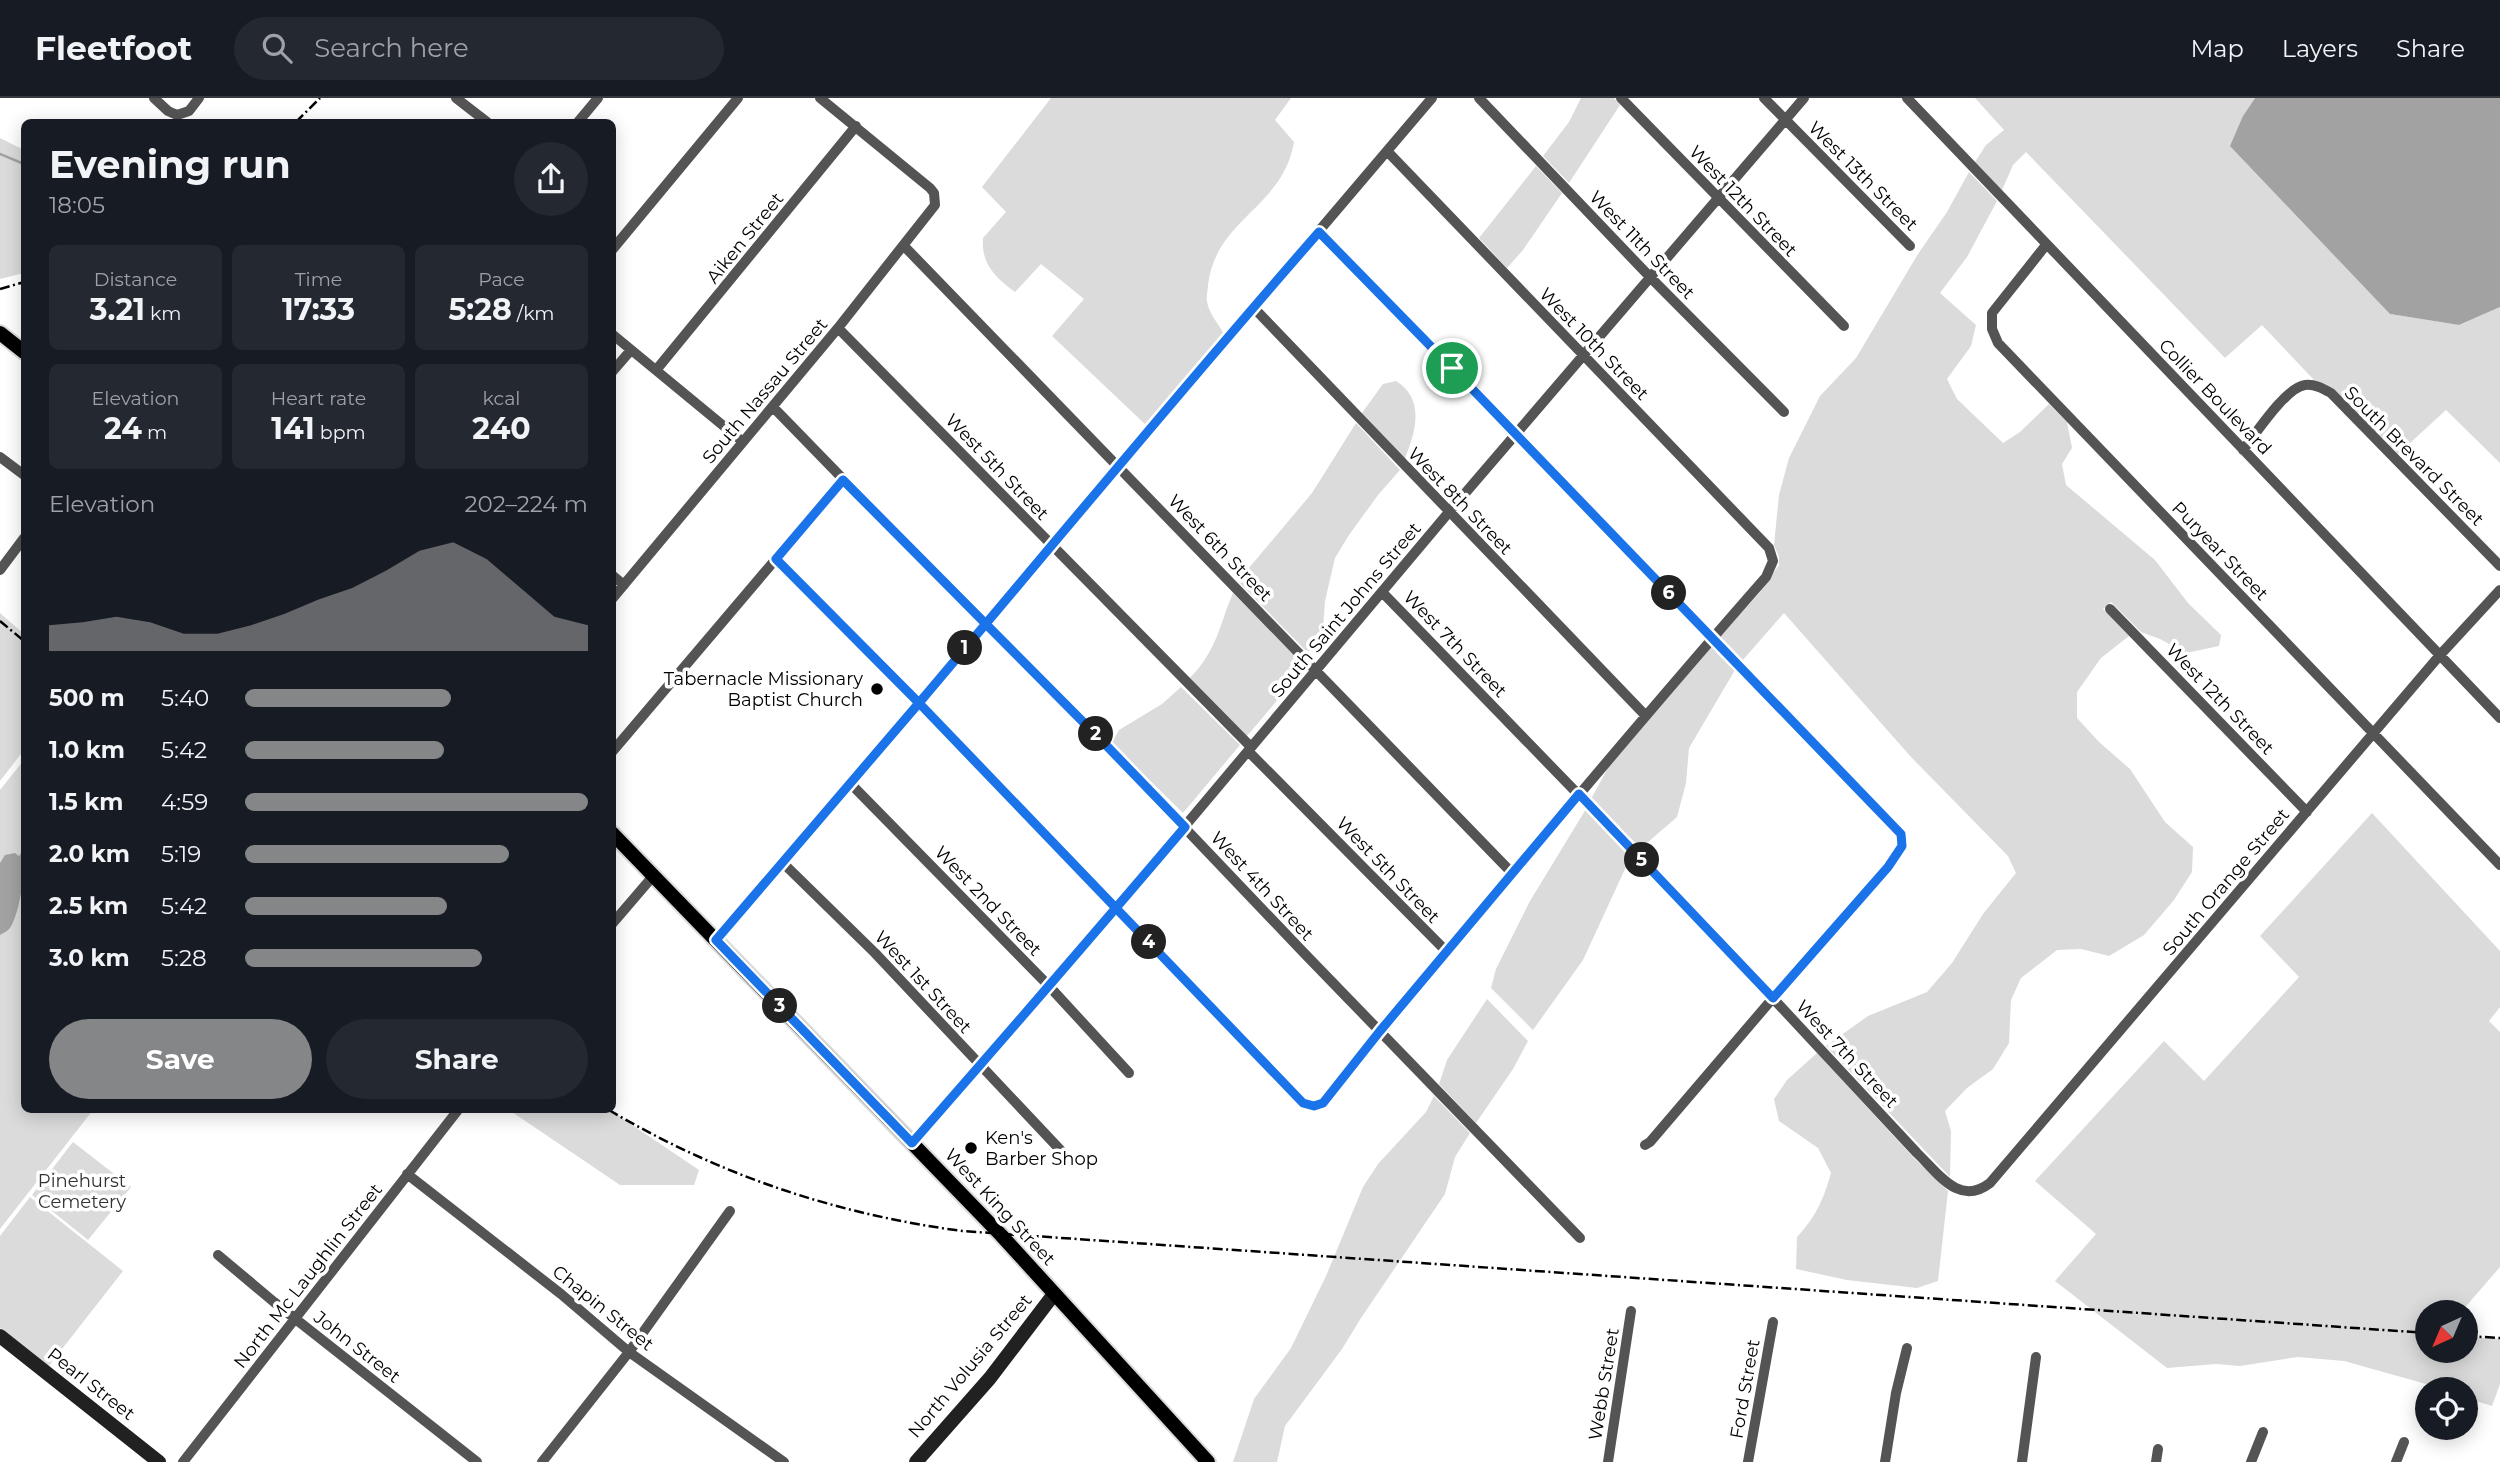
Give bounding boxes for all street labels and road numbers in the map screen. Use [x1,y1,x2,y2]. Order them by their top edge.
street label: West 13th Street [1804,117,1922,235]
street label: West 12th Street [1684,141,1802,261]
street label: West 11th Street [1585,186,1699,304]
street label: Aiken Street [702,188,788,288]
street label: West 10th Street [1535,283,1653,405]
street label: South Nassau Street [698,314,832,468]
street label: Collier Boulevard [2154,334,2276,460]
street label: South Brevard Street [2340,382,2488,530]
street label: West 5th Street [941,409,1053,525]
street label: West 8th Street [1403,443,1517,559]
street label: West 6th Street [1163,490,1277,606]
street label: Puryear Street [2167,497,2273,605]
street label: South Saint Johns Street [1266,518,1426,702]
street label: West 7th Street [1399,586,1511,702]
street label: West 12th Street [2161,639,2279,759]
street label: South Orange Street [2158,804,2294,960]
street label: West 5th Street [1332,812,1444,928]
street label: West 4th Street [1206,827,1318,945]
street label: West 2nd Street [930,841,1046,961]
street label: West 1st Street [870,926,976,1038]
street label: West 7th Street [1791,995,1903,1113]
street label: West King Street [940,1144,1060,1270]
street label: North Mc Laughlin Street [229,1179,387,1373]
street label: Chapin Street [548,1260,658,1356]
street label: North Volusia Street [903,1290,1037,1442]
street label: John Street [309,1306,405,1388]
street label: Webb Street [1584,1326,1624,1442]
street label: Ford Street [1725,1338,1765,1440]
street label: Pearl Street [43,1343,139,1425]

